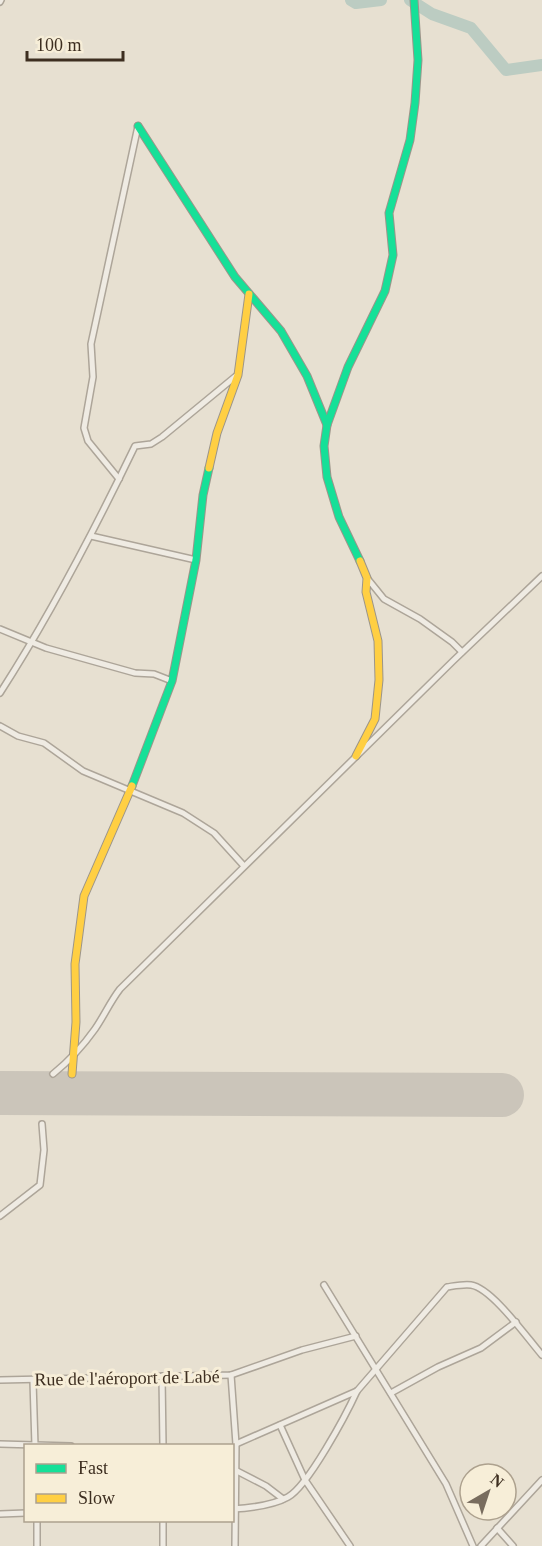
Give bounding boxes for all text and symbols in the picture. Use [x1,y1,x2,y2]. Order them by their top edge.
scale bar [27,24,123,62]
text: 100 m [36,35,82,55]
street label: Rue de l'aéroport de Labé [34,1366,220,1390]
legend [24,1444,234,1522]
text: Fast [78,1458,108,1478]
north arrow [458,1462,518,1522]
text: N [487,1470,507,1491]
text: Slow [78,1488,115,1508]

